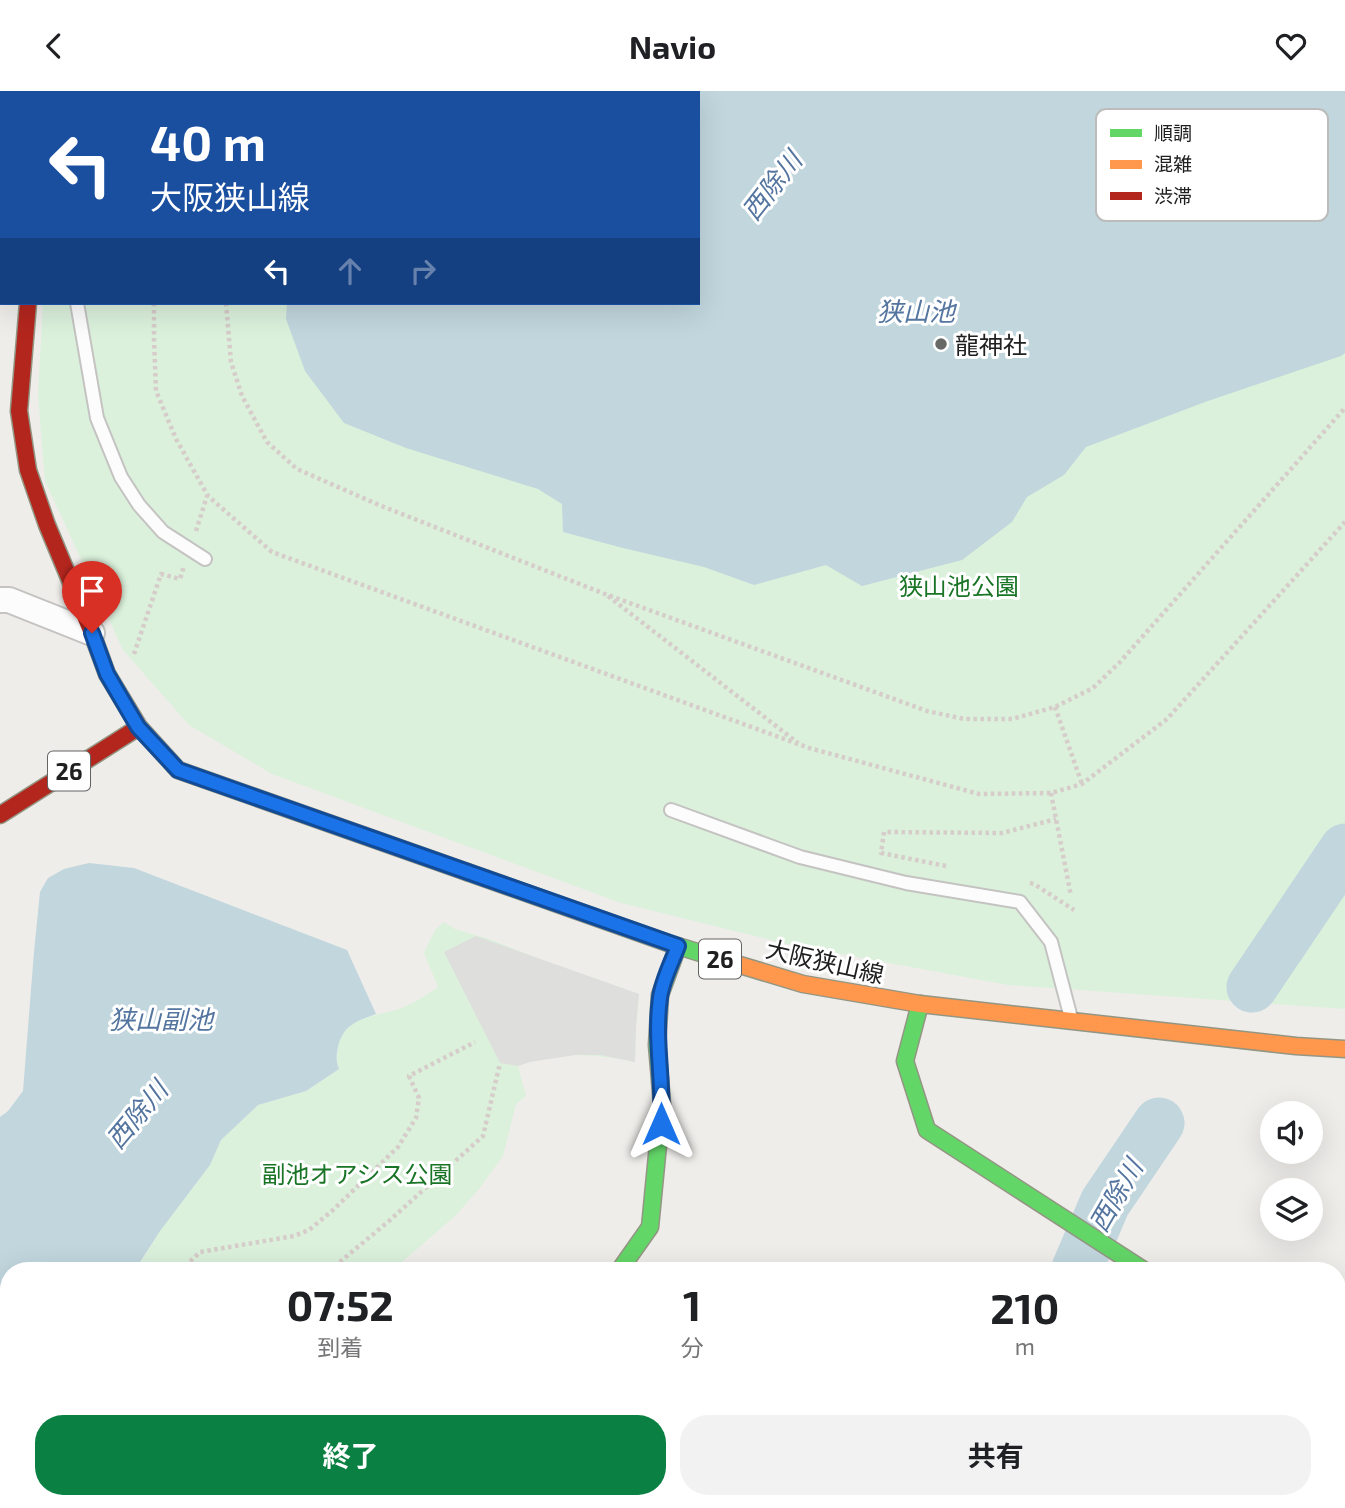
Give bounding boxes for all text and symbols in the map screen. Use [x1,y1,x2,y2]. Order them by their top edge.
icon: back [35,27,73,65]
text: Navio [629,27,716,65]
icon: heart [1272,27,1310,65]
legend [1096,109,1328,221]
text: 40 m [150,112,266,171]
icon: left [35,119,126,210]
text: 順調 [1154,121,1192,144]
water label: 西除川 [735,142,809,225]
text: 混雑 [1154,152,1192,175]
text: 大阪狭山線 [150,177,310,215]
text: 渋滞 [1154,184,1192,207]
icon: left [258,252,296,290]
icon: ahead [331,252,369,290]
icon: right [404,252,442,290]
water label: 狭山池 [877,295,958,326]
place label: 龍神社 [955,330,1027,359]
marker: 龍神社 [933,336,949,352]
pin [62,561,122,633]
park label: 狭山池公園 [899,571,1019,600]
icon: arrive [73,572,111,610]
road number: 26 [48,751,90,791]
street label: 大阪狭山線 [763,933,887,989]
road number: 26 [699,939,741,979]
water label: 狭山副池 [109,1003,216,1034]
water label: 西除川 [99,1072,175,1154]
position arrow [624,1087,698,1161]
map controls [1260,1101,1323,1241]
button: sound [1260,1101,1323,1164]
water label: 西除川 [1082,1151,1149,1237]
park label: 副池オアシス公園 [261,1159,453,1188]
button: layers [1260,1178,1323,1241]
text: 07:52 [287,1279,394,1329]
text: 1 [683,1279,701,1329]
text: 210 [990,1282,1059,1332]
text: m [1015,1332,1035,1360]
text: 到着 [317,1333,363,1361]
text: 分 [681,1333,704,1361]
button: 終了 [35,1415,666,1495]
button: 共有 [680,1415,1311,1495]

